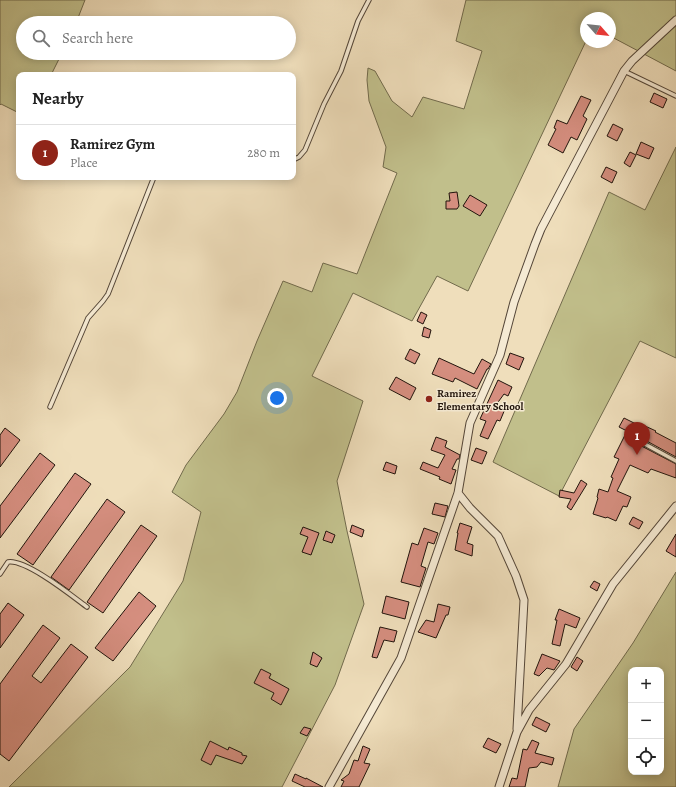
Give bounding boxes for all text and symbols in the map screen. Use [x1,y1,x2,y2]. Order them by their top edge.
north arrow [580,12,616,48]
search box [16,16,296,60]
icon: search [30,27,52,49]
text: Search here [62,28,133,48]
text: Nearby [32,87,83,110]
text: Ramirez Gym [70,134,155,154]
text: 1 [43,144,47,161]
text: 280 m [247,144,280,161]
text: Place [70,154,98,171]
place label: Ramirez Elementary School [437,386,523,414]
your location [267,388,287,408]
marker: Ramirez Elementary School [424,394,434,404]
pin: 1 [624,422,650,455]
map controls [628,667,664,775]
button: + [628,667,664,703]
button: − [628,703,664,739]
button: locate [628,739,664,775]

